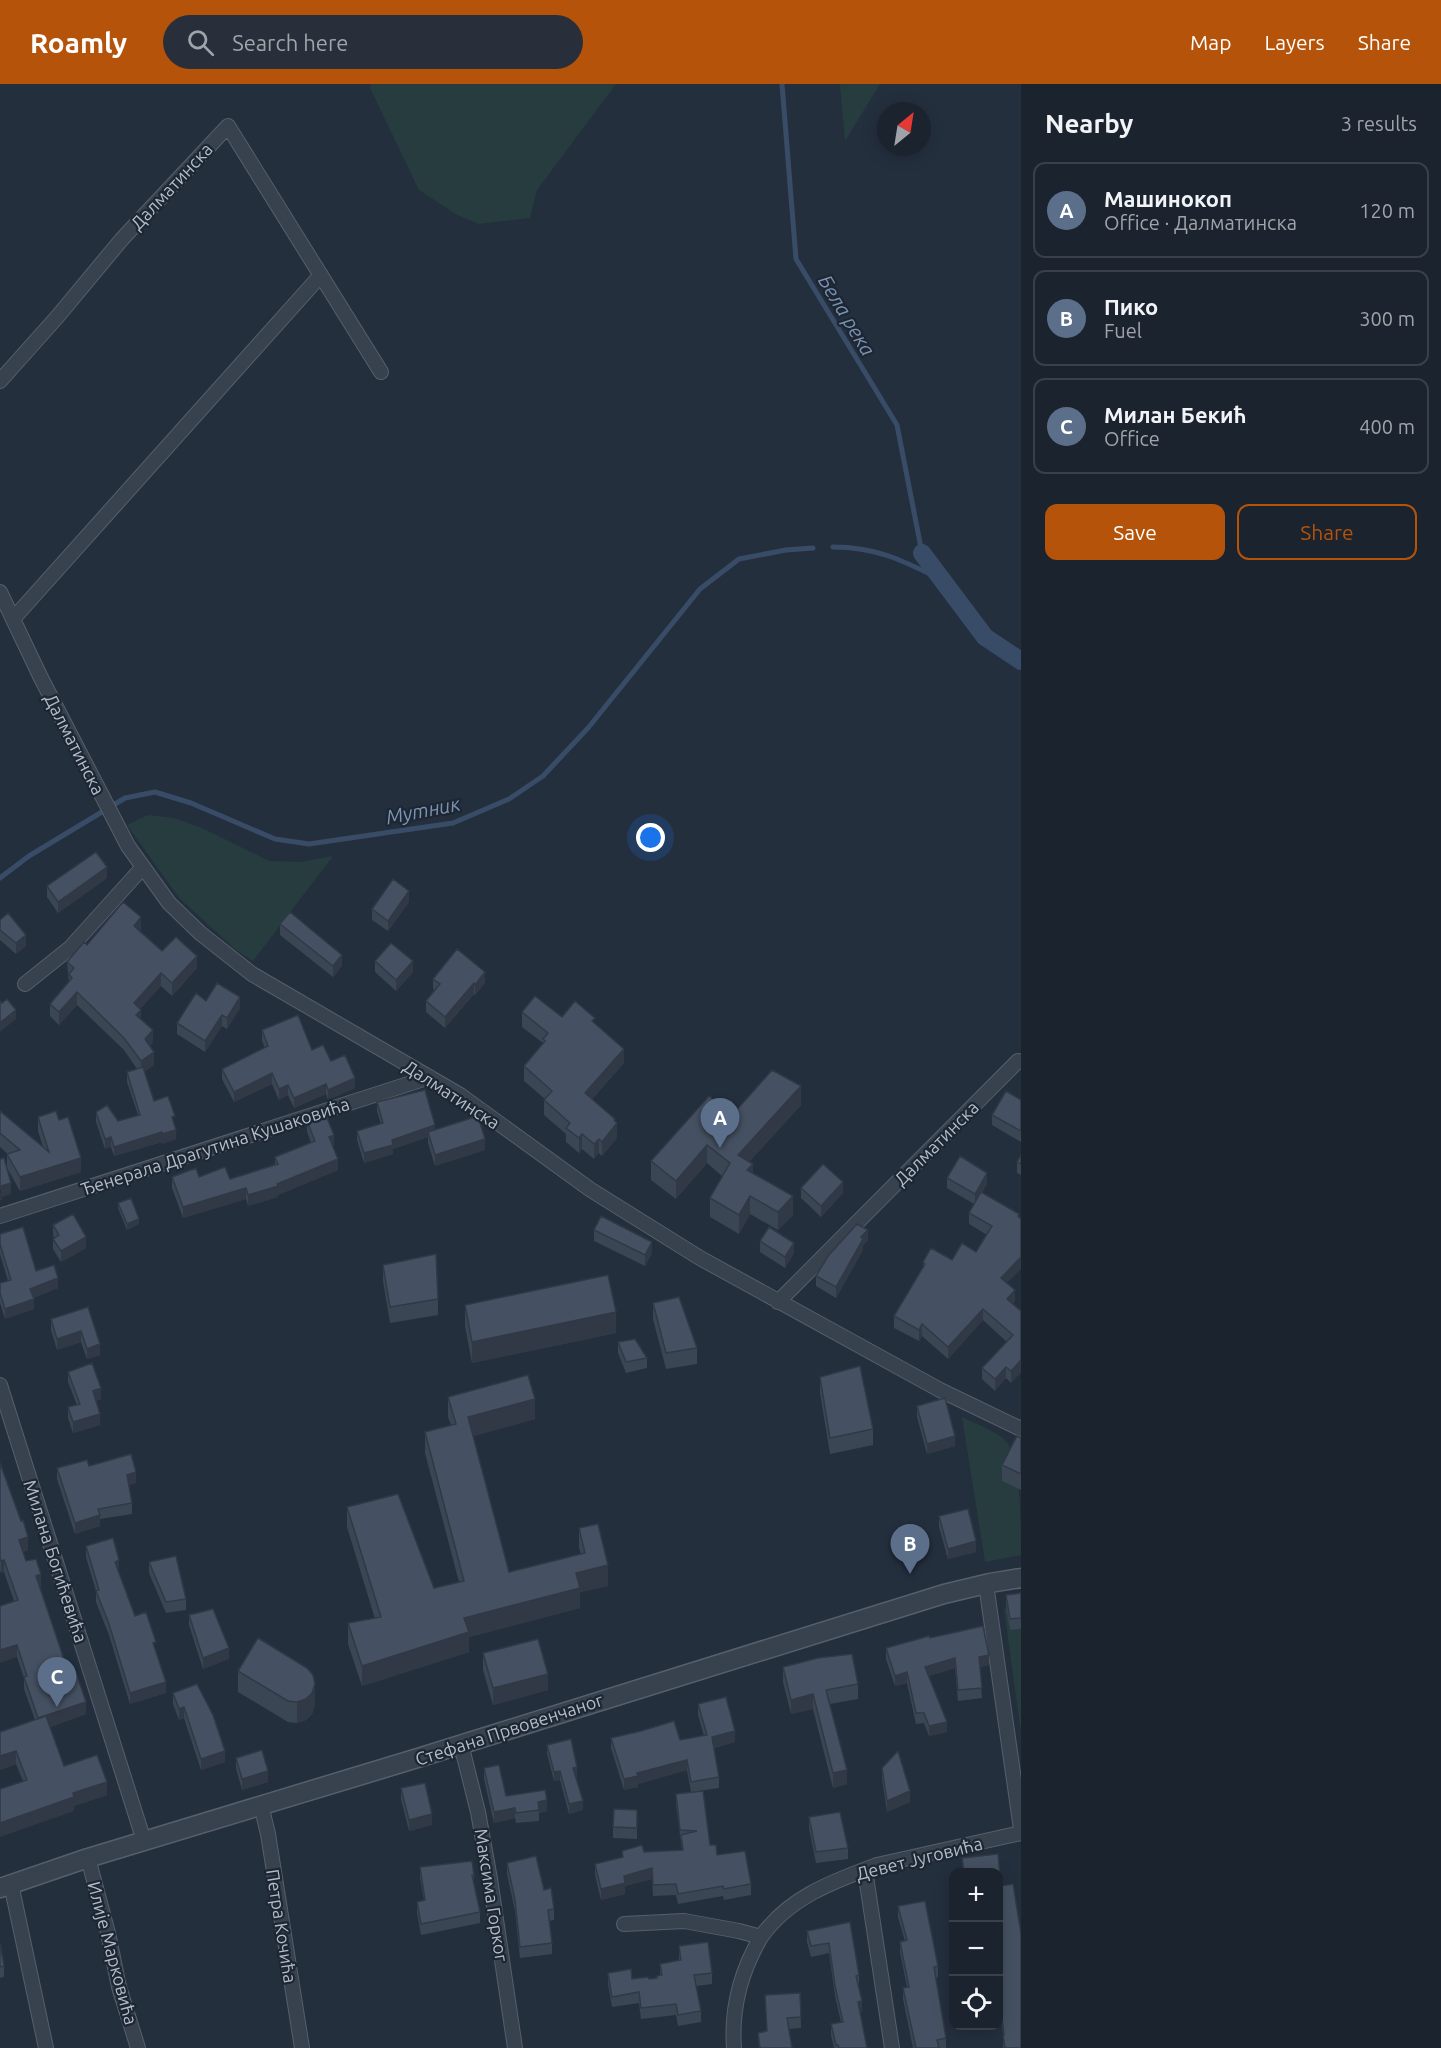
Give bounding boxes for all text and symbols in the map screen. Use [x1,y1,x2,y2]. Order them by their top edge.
search box [163,15,583,69]
icon: search [184,26,217,59]
text: Roamly [30,27,127,58]
text: Search here [232,30,348,55]
text: Map [1190,30,1231,54]
text: Layers [1264,30,1325,54]
text: Share [1358,30,1411,54]
north arrow [877,102,931,156]
text: Nearby [1045,109,1133,138]
text: 3 results [1341,112,1417,135]
street label: Далматинска [126,139,216,233]
text: Машинокоп [1104,186,1232,211]
text: A [1059,199,1074,222]
text: 120 m [1359,199,1415,222]
text: Office · Далматинска [1104,211,1297,234]
water label: Бела река [814,271,880,360]
text: Пико [1104,294,1158,319]
text: B [1060,307,1073,330]
text: 300 m [1359,307,1415,330]
text: Fuel [1104,319,1142,342]
text: Милан Бекић [1104,402,1247,427]
text: C [1060,415,1073,438]
text: 400 m [1359,415,1415,438]
text: Office [1104,427,1160,450]
button: Save [1045,504,1225,560]
button: Share [1237,504,1417,560]
street label: Далматинска [41,690,109,798]
water label: Мутник [384,791,463,828]
your location [636,823,665,852]
street label: Далматинска [400,1055,504,1133]
street label: Ђенерала Драгутина Кушаковића [78,1093,352,1199]
street label: Далматинска [890,1097,982,1189]
pin: A [700,1098,740,1148]
street label: Милана Богићевића [20,1477,92,1645]
pin: B [890,1524,930,1574]
pin: C [38,1658,76,1707]
street label: Стефана Првовенчаног [413,1689,605,1769]
street label: Максима Горког [472,1827,512,1963]
street label: Девет Југовића [854,1833,984,1883]
street label: Петра Кочића [263,1868,301,1984]
map controls [949,1868,1003,2030]
button: + [949,1868,1003,1922]
street label: Илије Марковића [84,1879,142,2027]
button: − [949,1922,1003,1976]
button: locate [949,1976,1003,2030]

